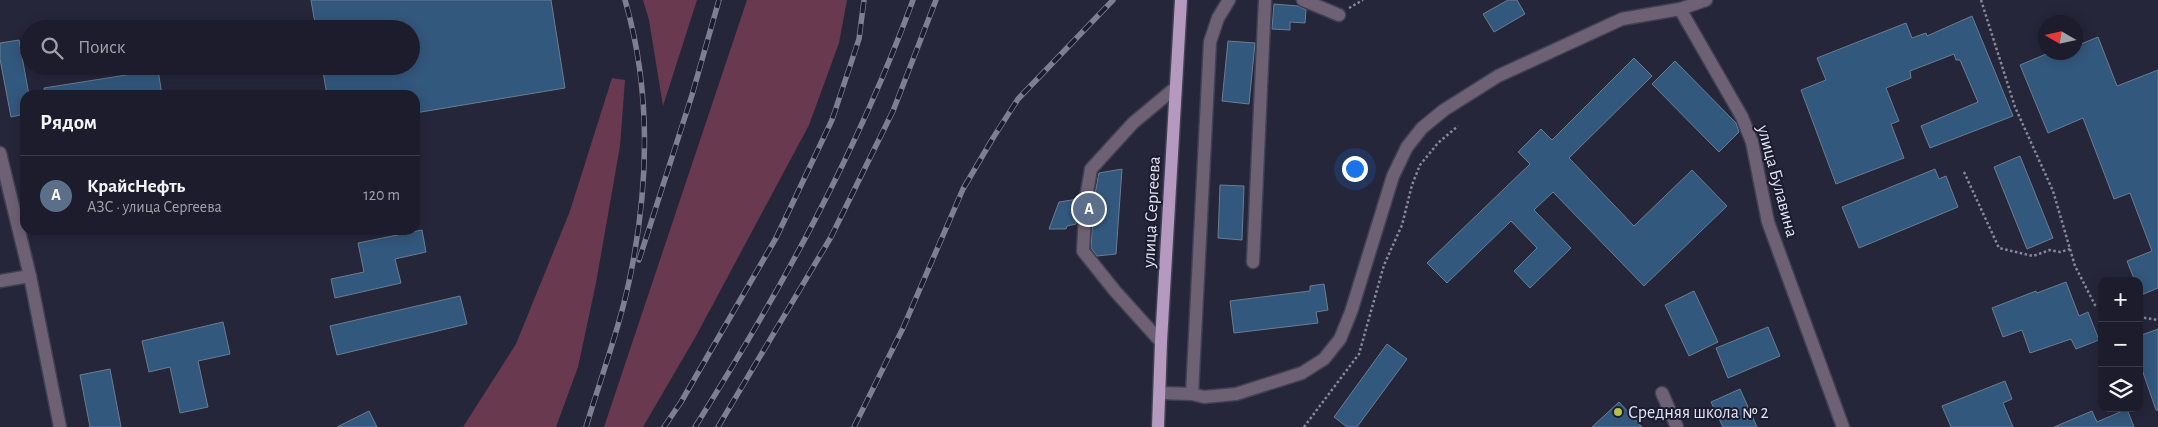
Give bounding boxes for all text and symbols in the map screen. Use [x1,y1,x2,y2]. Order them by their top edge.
north arrow [2038,15,2083,60]
search box [20,20,420,75]
icon: search [38,34,66,62]
text: Поиск [78,38,125,57]
text: Рядом [40,112,97,133]
street label: улица Булавина [1753,122,1801,239]
street label: улица Сергеева [1140,156,1164,269]
your location [1342,156,1368,182]
text: КрайсНефть [87,177,185,196]
text: A [51,187,61,203]
text: 120 m [363,187,400,203]
pin: A [1073,190,1105,228]
text: АЗС · улица Сергеева [87,199,222,215]
map controls [2098,277,2143,412]
button: + [2098,277,2143,322]
button: − [2098,322,2143,367]
button: layers [2098,367,2143,412]
place label: Средняя школа № 2 [1628,404,1769,422]
marker: Средняя школа № 2 [1612,406,1624,418]

